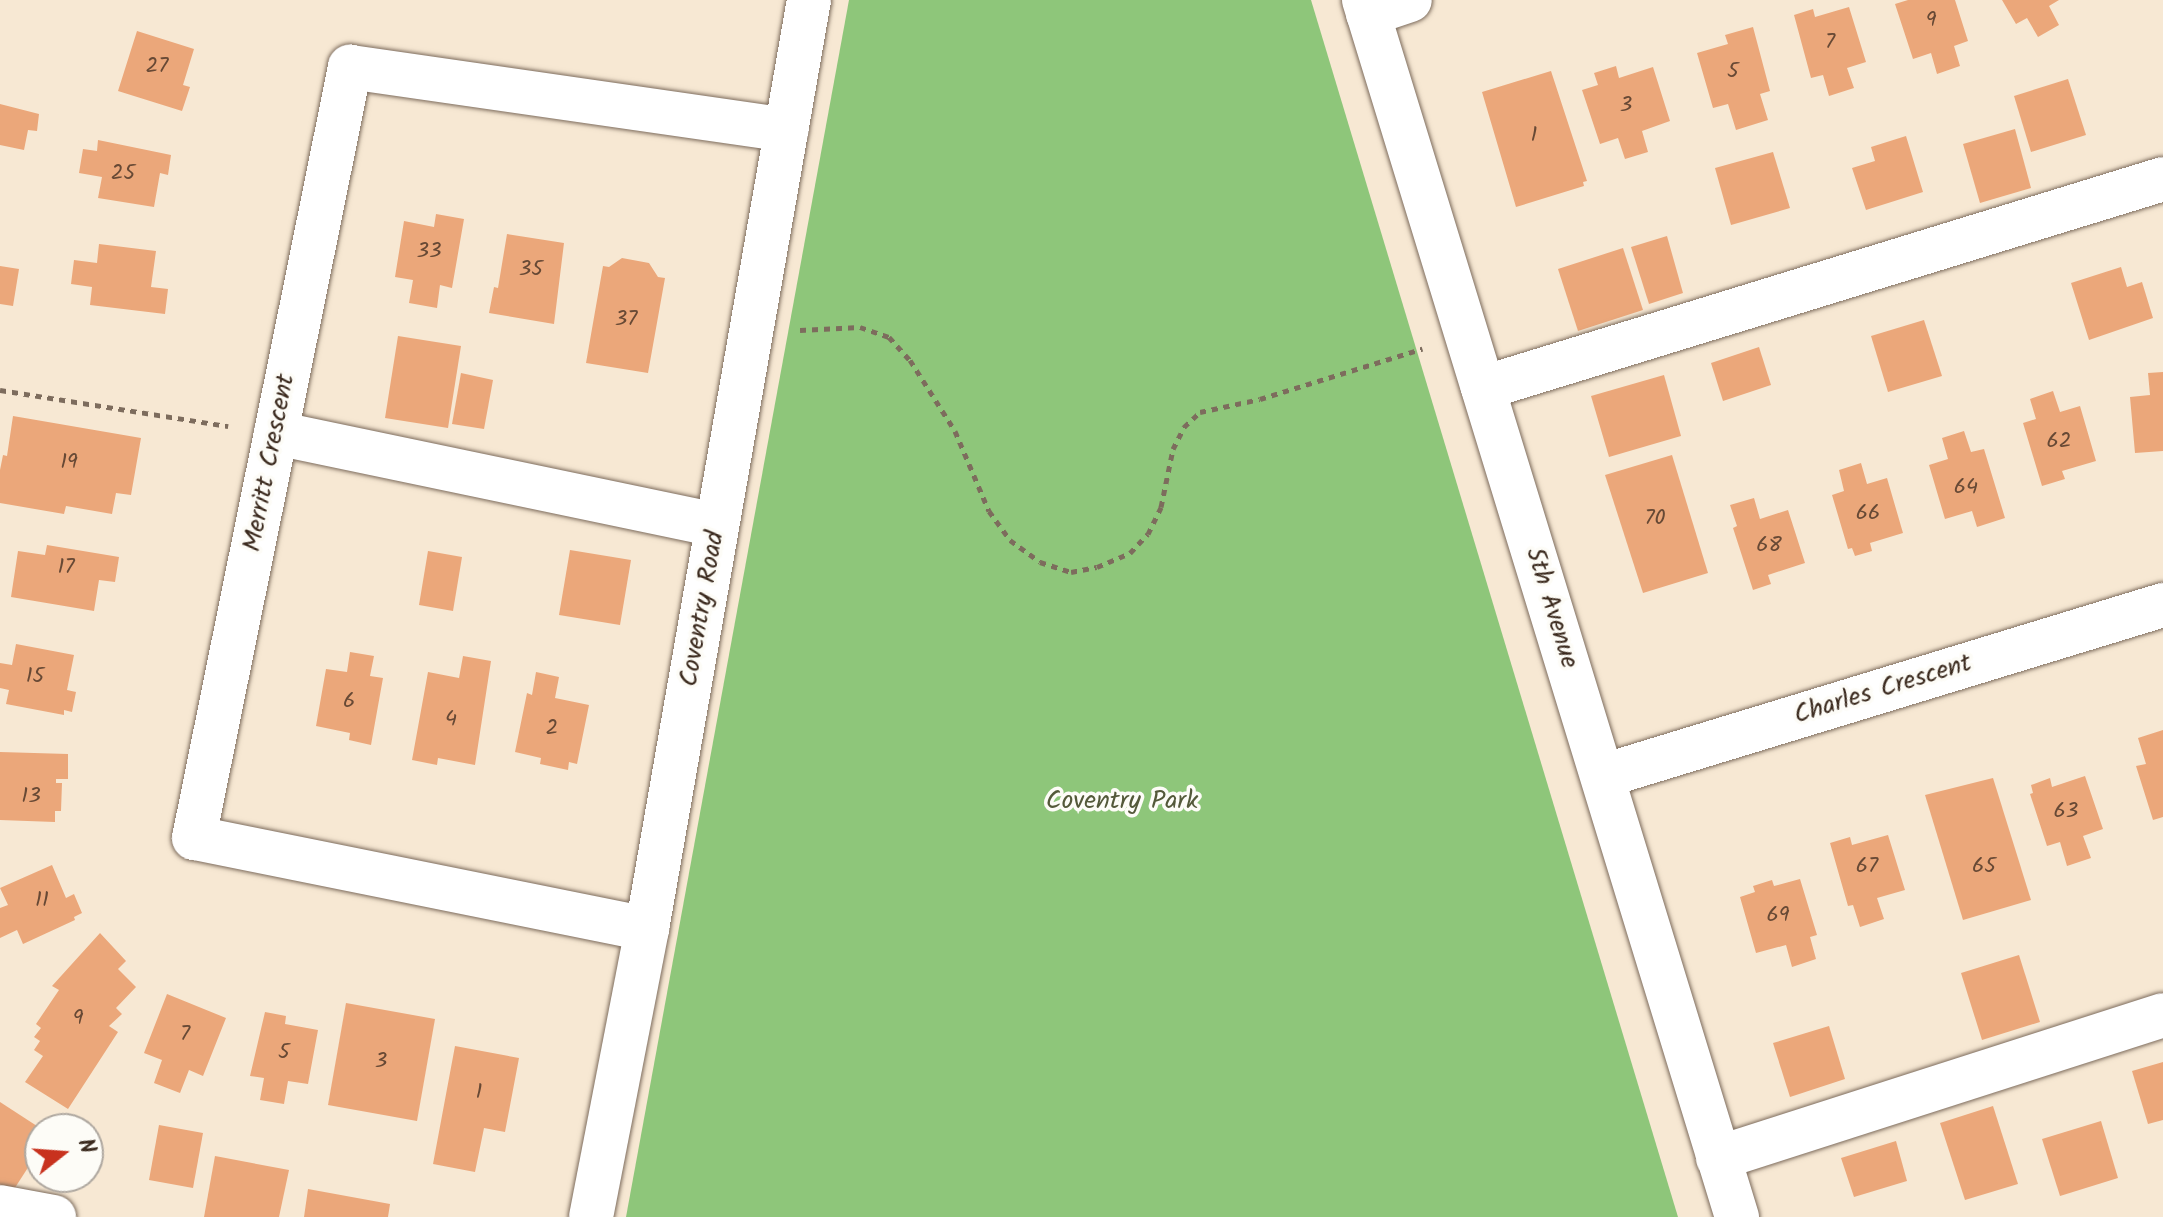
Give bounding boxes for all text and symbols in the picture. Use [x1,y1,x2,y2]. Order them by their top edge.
house number: 9 [1926,8,1936,34]
house number: 7 [1825,30,1835,56]
house number: 27 [146,54,168,80]
house number: 5 [1727,59,1739,85]
house number: 3 [1620,93,1632,119]
house number: 1 [1531,123,1537,149]
house number: 25 [111,161,135,187]
house number: 33 [416,239,442,265]
house number: 35 [519,257,543,283]
house number: 37 [615,307,637,333]
street label: Merritt Crescent [237,372,303,554]
house number: 62 [2046,429,2072,455]
house number: 19 [60,450,78,476]
house number: 64 [1954,475,1978,501]
house number: 66 [1856,501,1880,527]
house number: 70 [1644,506,1666,532]
street label: Coventry Road [674,529,732,689]
house number: 68 [1756,533,1782,559]
street label: 5th Avenue [1518,544,1584,672]
house number: 17 [57,555,75,581]
street label: Charles Crescent [1790,648,1976,732]
house number: 15 [26,664,44,690]
house number: 6 [343,689,355,715]
house number: 4 [445,707,457,733]
house number: 2 [546,716,558,742]
house number: 13 [21,784,41,810]
park label: Coventry Park [1046,786,1198,818]
house number: 63 [2054,799,2078,825]
house number: 67 [1856,854,1878,880]
house number: 65 [1972,854,1996,880]
house number: 11 [35,888,49,914]
house number: 69 [1767,903,1789,929]
house number: 9 [73,1006,83,1032]
house number: 7 [180,1022,190,1048]
house number: 5 [278,1040,290,1066]
house number: 3 [375,1049,387,1075]
house number: 1 [476,1080,482,1106]
north arrow [24,1113,104,1193]
text: N [67,1135,104,1158]

